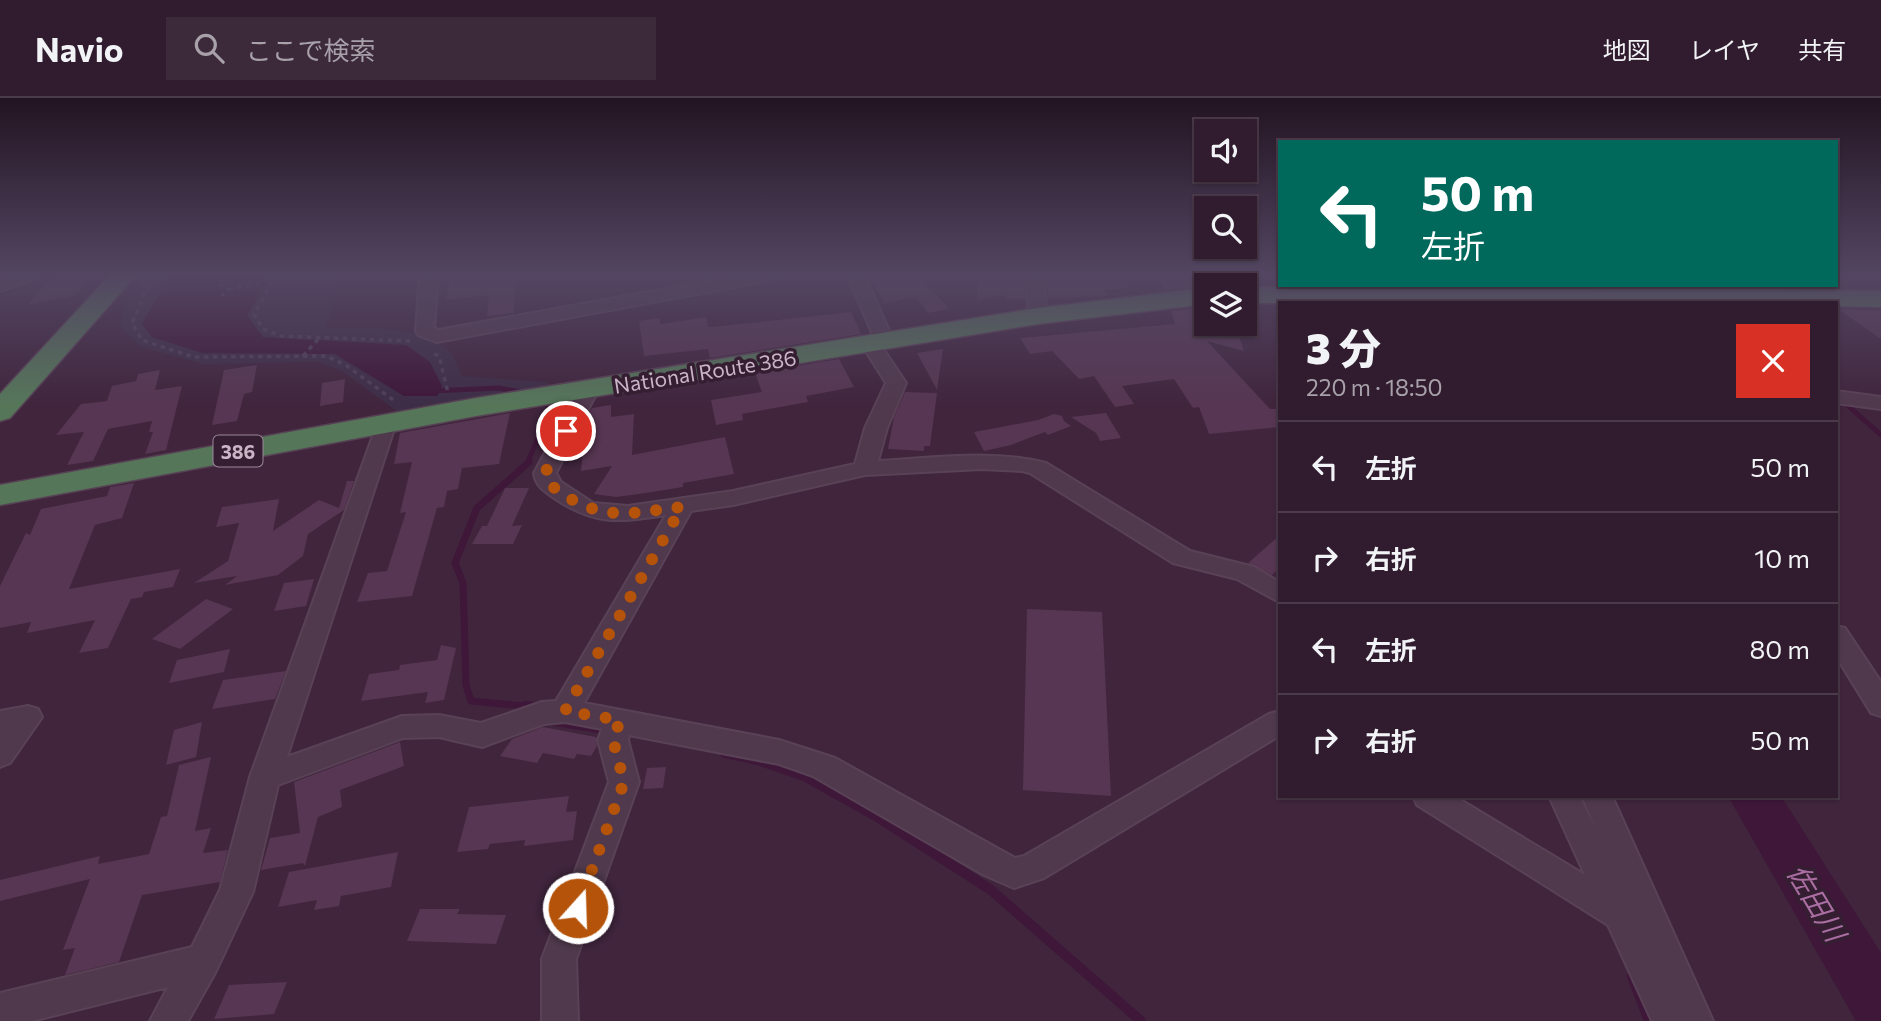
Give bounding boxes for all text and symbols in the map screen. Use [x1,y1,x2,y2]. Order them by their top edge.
search box [166,17,656,80]
text: Navio [35,28,124,69]
icon: search [190,29,228,67]
text: ここで検索 [246,34,376,65]
text: 地図 [1603,35,1651,64]
text: レイヤ [1689,35,1760,64]
text: 共有 [1798,35,1846,64]
map controls [1194,119,1257,336]
button: sound [1194,119,1257,182]
text: 50 m [1421,161,1534,221]
icon: left [1306,168,1397,259]
button: search [1194,196,1257,259]
text: 左折 [1421,225,1485,265]
button: layers [1194,273,1257,336]
text: 3 分 [1306,321,1381,373]
button: close [1736,324,1810,398]
street label: National Route 386 [612,344,798,398]
text: 220 m · 18:50 [1306,373,1443,401]
pin [536,401,596,461]
icon: arrive [547,412,585,450]
road number: 386 [214,436,262,466]
icon: left [1306,448,1344,486]
text: 50 m [1750,451,1810,482]
text: 左折 [1365,452,1417,483]
icon: right [1306,539,1344,577]
text: 10 m [1754,542,1810,573]
text: 右折 [1365,543,1417,574]
icon: left [1306,630,1344,668]
text: 80 m [1750,633,1810,664]
text: 左折 [1365,634,1417,665]
icon: right [1306,721,1344,759]
text: 50 m [1750,724,1810,755]
text: 右折 [1365,725,1417,756]
water label: 佐田川 [1781,857,1855,949]
position arrow [541,871,615,945]

